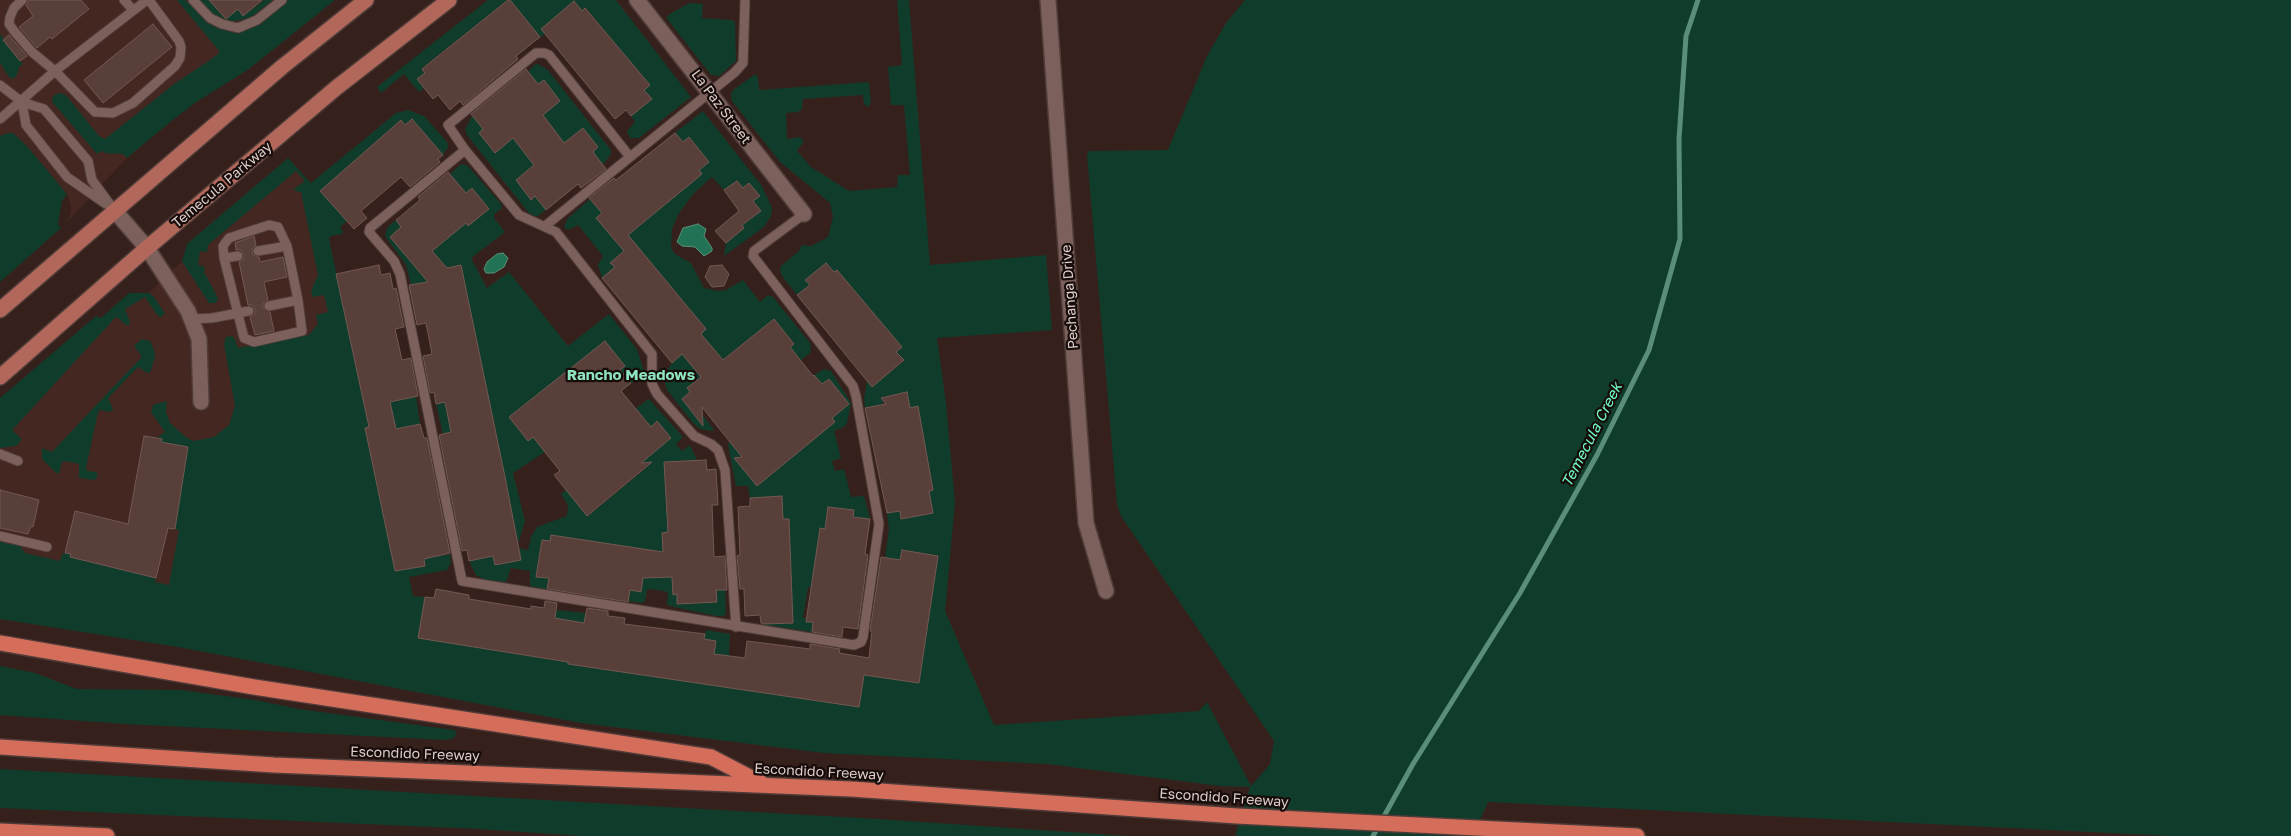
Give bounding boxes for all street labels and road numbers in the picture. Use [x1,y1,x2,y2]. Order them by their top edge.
street label: La Paz Street [688,67,754,147]
street label: Temecula Parkway [169,138,275,232]
street label: Pechanga Drive [1058,244,1082,350]
street label: Escondido Freeway [350,743,480,765]
street label: Escondido Freeway [754,760,884,784]
street label: Escondido Freeway [1159,785,1289,811]

